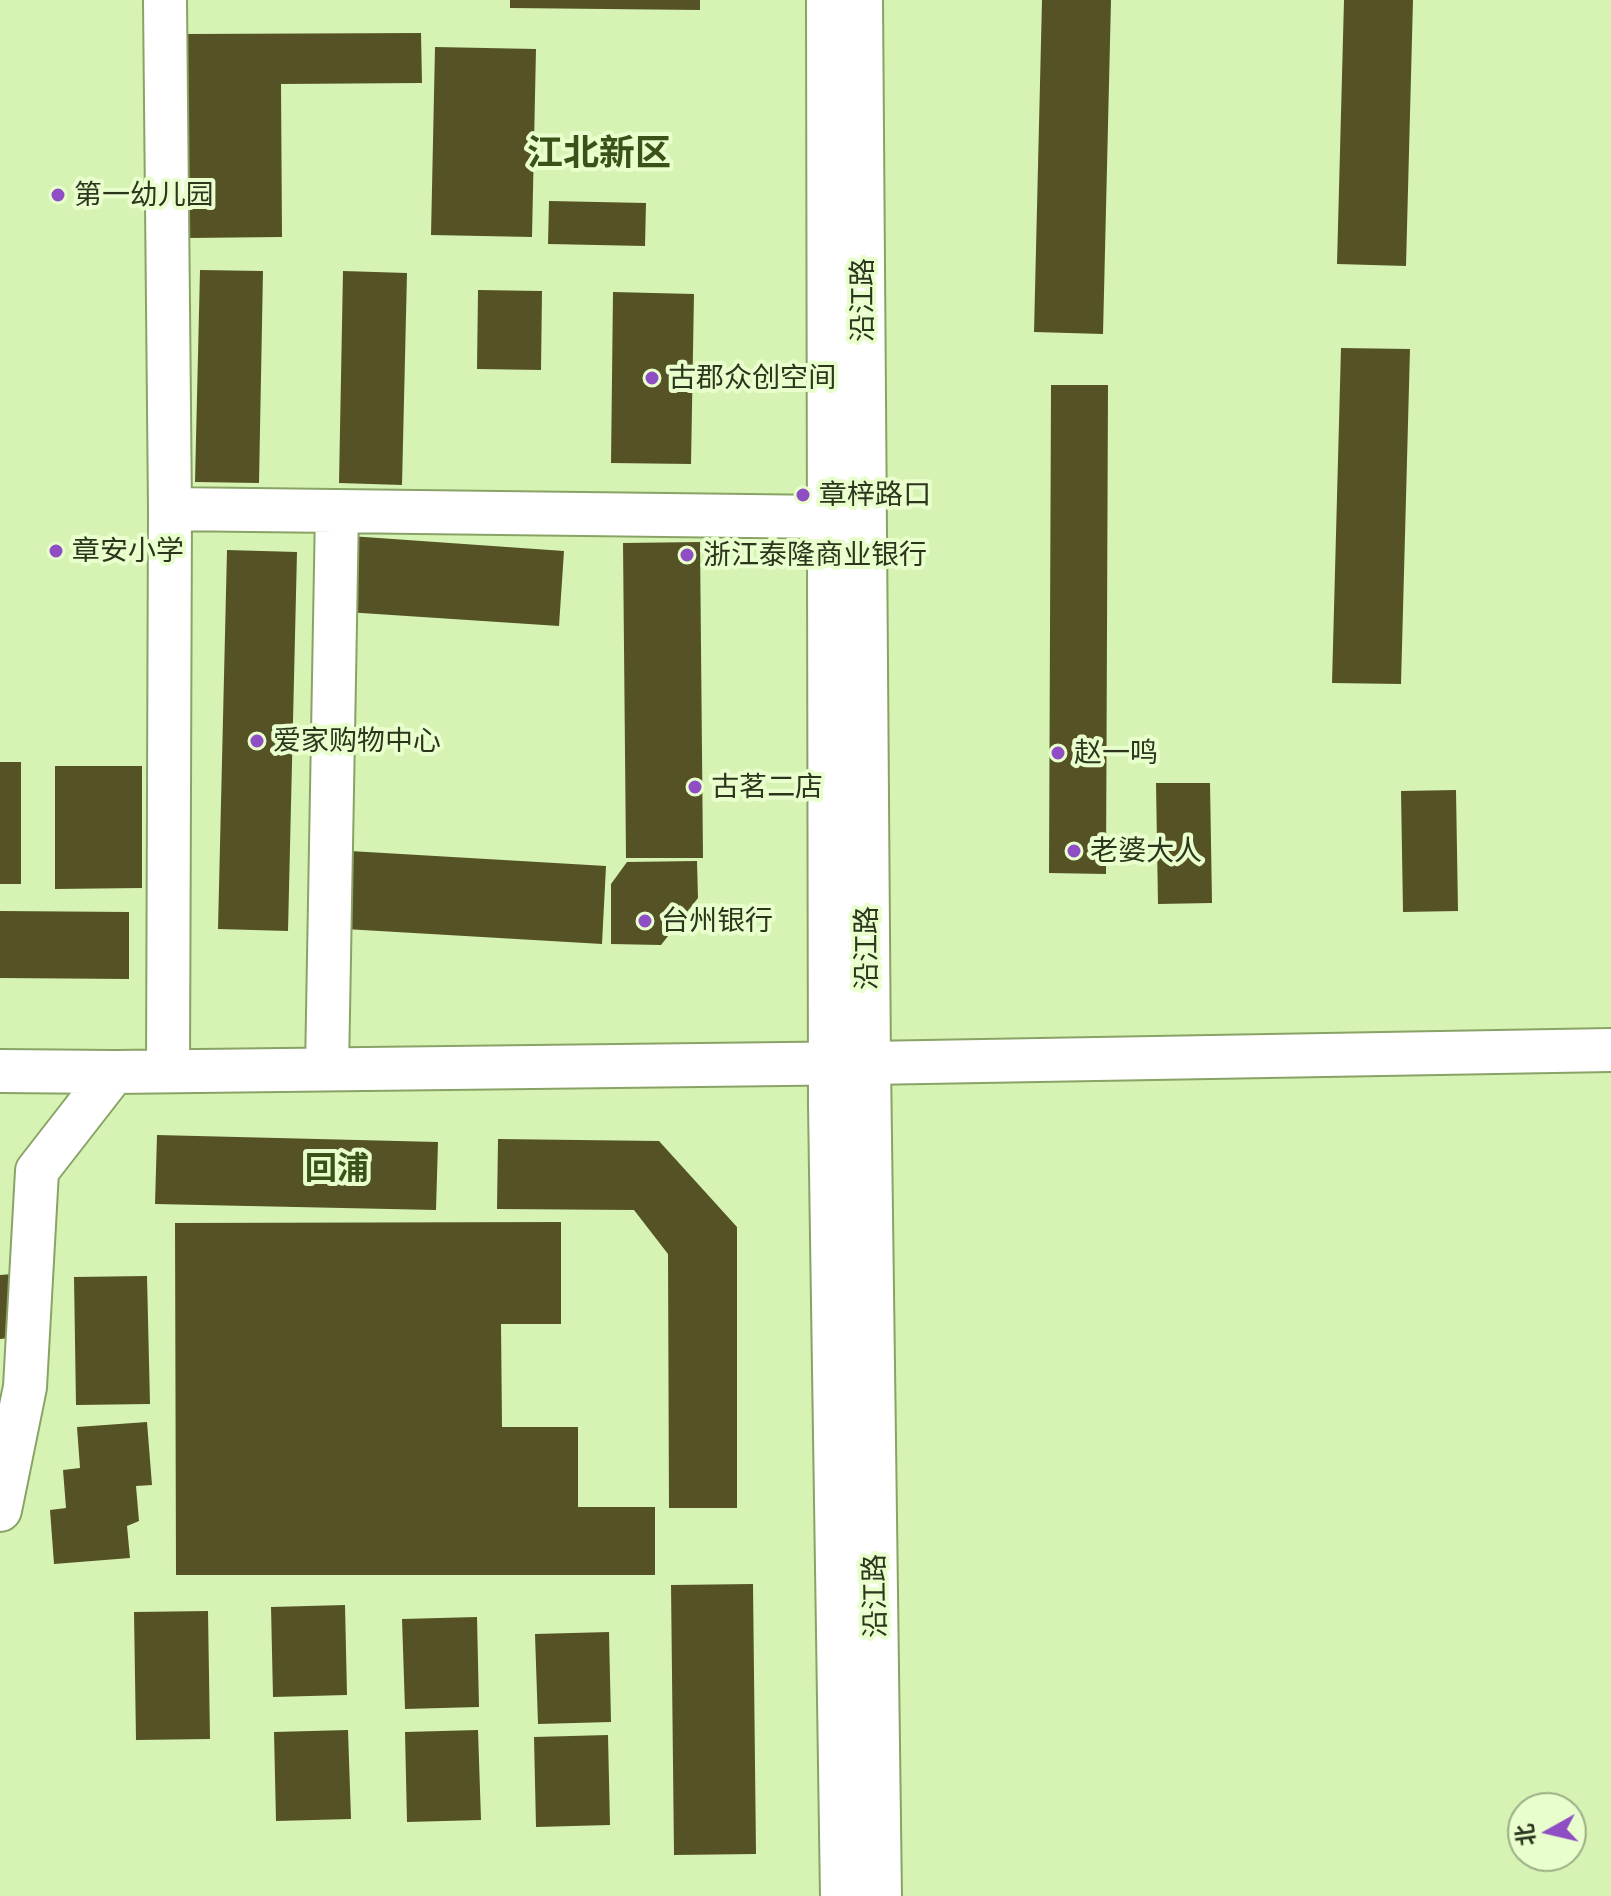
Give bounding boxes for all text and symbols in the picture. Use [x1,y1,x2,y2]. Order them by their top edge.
district label: 江北新区 [527,131,671,175]
place label: 第一幼儿园 [74,178,214,212]
marker: 第一幼儿园 [49,186,67,204]
street label: 沿江路 [846,258,880,342]
place label: 古郡众创空间 [668,361,836,395]
marker: 古郡众创空间 [643,369,661,387]
place label: 章梓路口 [819,478,931,512]
marker: 章梓路口 [794,486,812,504]
place label: 章安小学 [72,534,184,568]
place label: 浙江泰隆商业银行 [703,538,927,572]
marker: 章安小学 [47,542,65,560]
marker: 浙江泰隆商业银行 [678,546,696,564]
place label: 爱家购物中心 [273,724,441,758]
marker: 爱家购物中心 [248,732,266,750]
place label: 赵一鸣 [1074,736,1158,770]
marker: 赵一鸣 [1049,744,1067,762]
place label: 古茗二店 [711,770,823,804]
marker: 古茗二店 [686,778,704,796]
place label: 老婆大人 [1090,834,1202,868]
marker: 老婆大人 [1065,842,1083,860]
place label: 台州银行 [661,904,773,938]
street label: 沿江路 [850,906,884,990]
marker: 台州银行 [636,912,654,930]
district label: 回浦 [305,1149,369,1187]
street label: 沿江路 [857,1554,893,1638]
north arrow [1507,1792,1587,1872]
text: 北 [1510,1822,1540,1848]

